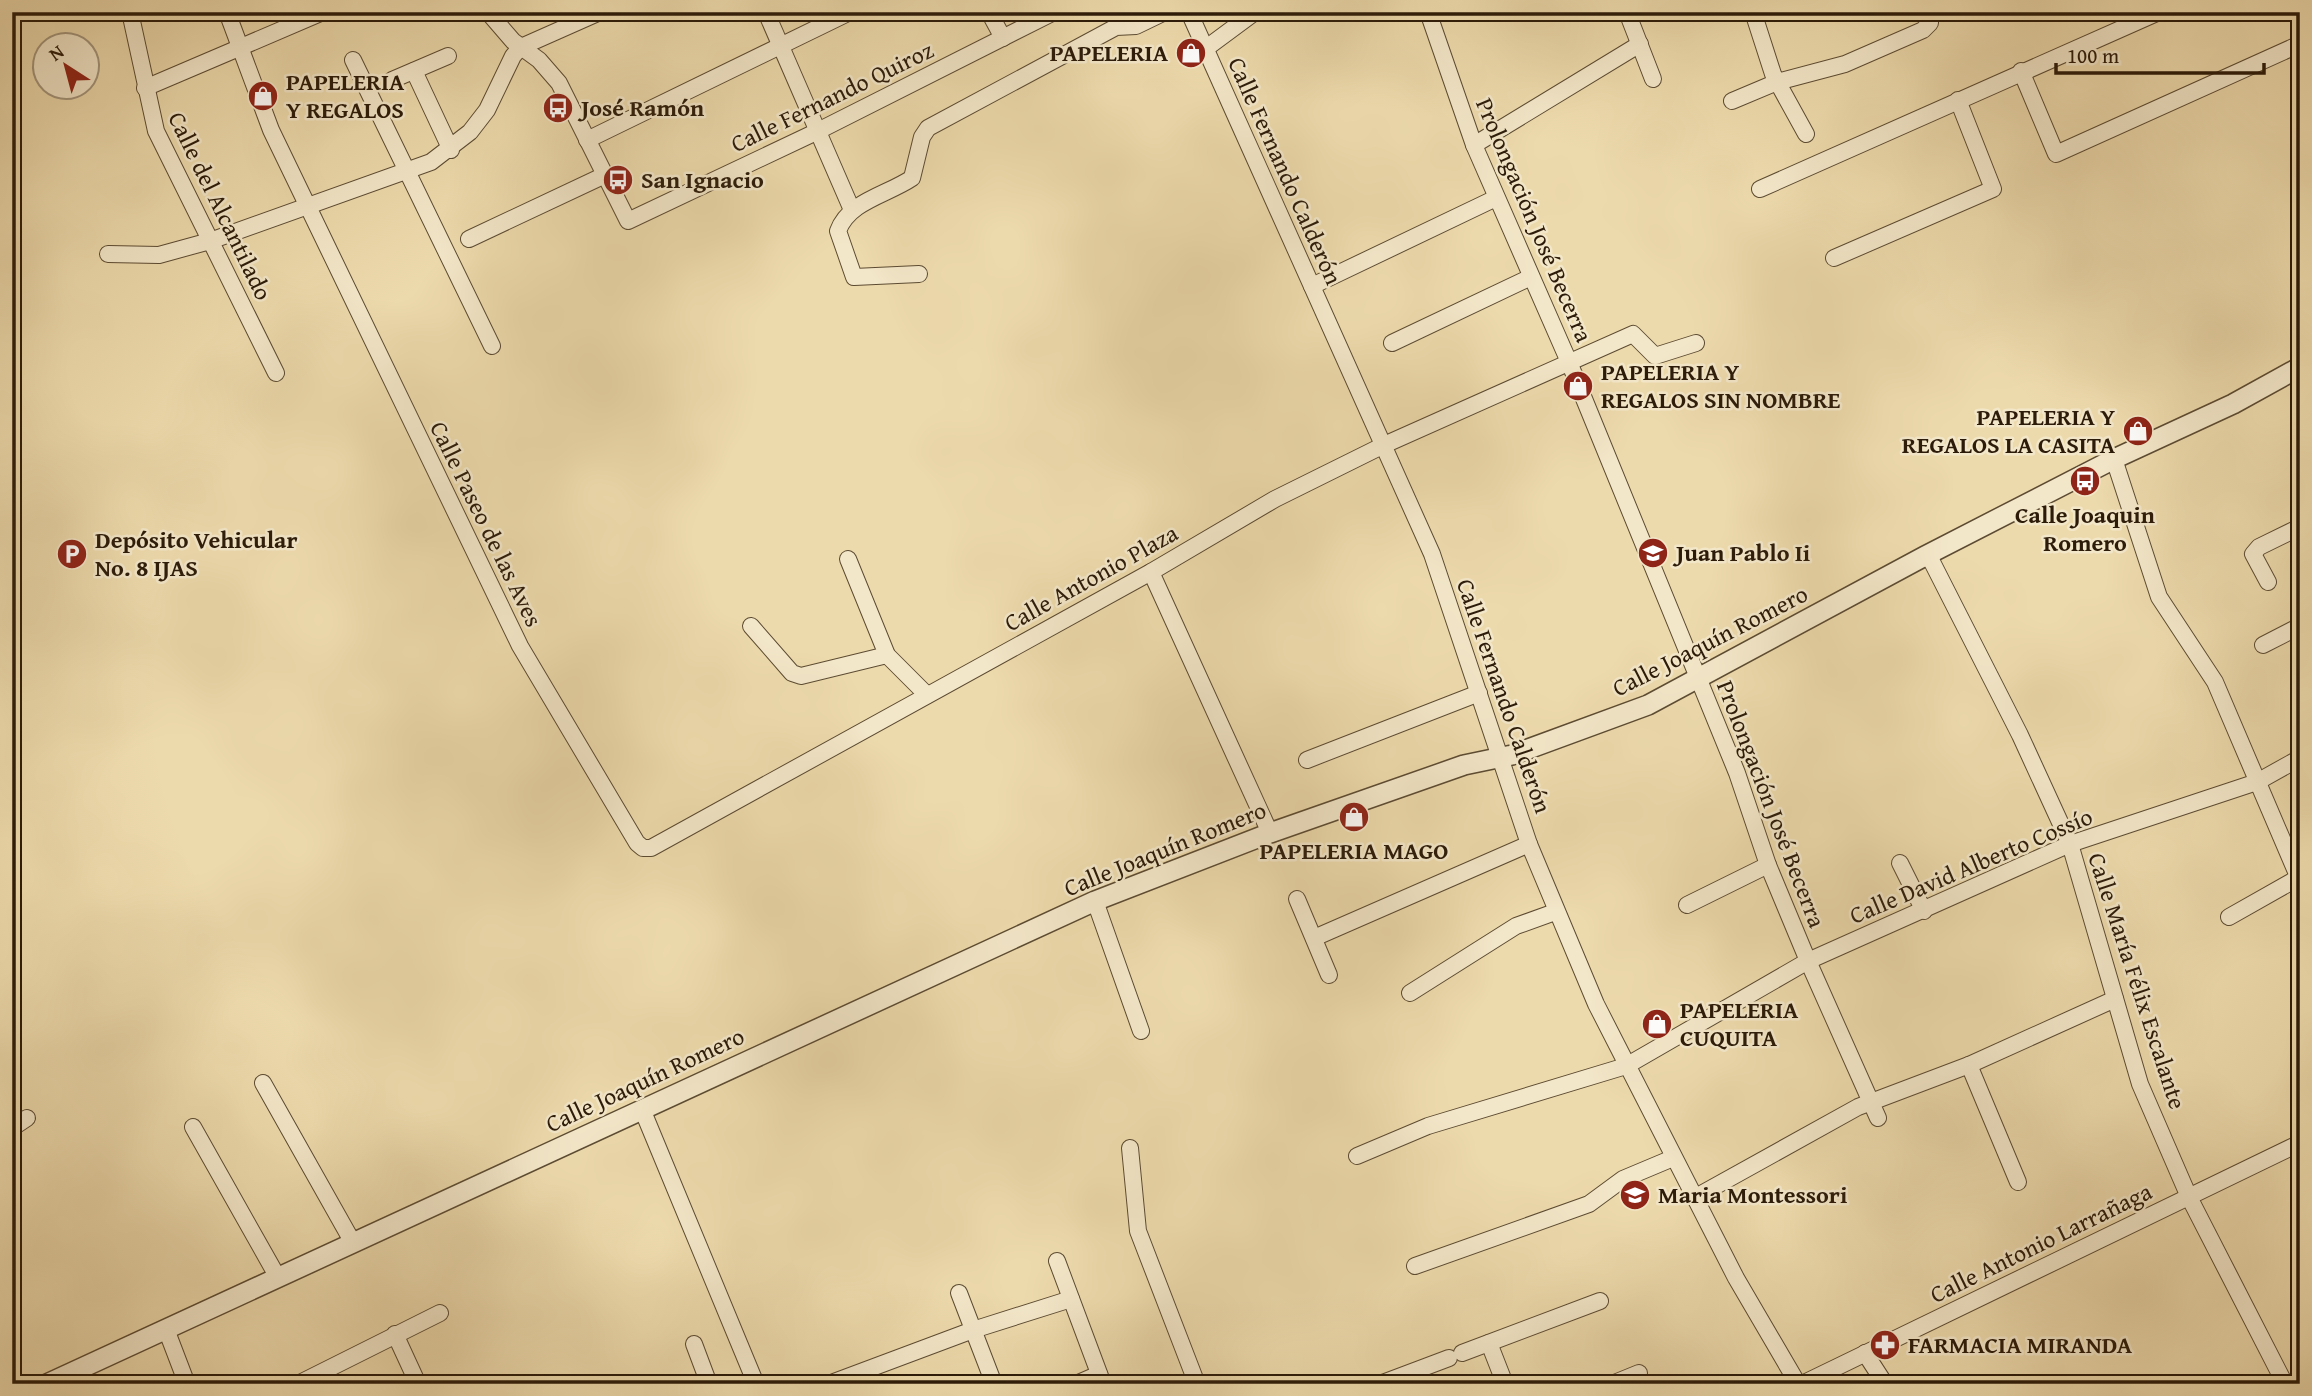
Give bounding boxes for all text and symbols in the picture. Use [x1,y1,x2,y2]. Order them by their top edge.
north arrow [32,32,102,102]
street label: Calle Fernando Quiroz [725,32,939,161]
scale bar [2056,32,2265,76]
place label: PAPELERIA [1050,35,1169,70]
shop icon: PAPELERIA [1174,36,1208,70]
text: N [43,37,70,67]
text: 100 m [2067,40,2119,71]
street label: Calle Fernando Calderón [1219,51,1352,291]
place label: PAPELERIA Y REGALOS [286,64,405,127]
shop icon: PAPELERIA Y REGALOS [246,79,280,113]
place label: José Ramón [577,90,704,125]
bus stop icon: José Ramón [541,91,575,125]
street label: Prolongación José Becerra [1467,92,1602,348]
street label: Calle del Alcantilado [160,106,281,306]
place label: San Ignacio [641,162,764,197]
bus stop icon: San Ignacio [601,163,635,197]
place label: PAPELERIA Y REGALOS SIN NOMBRE [1601,354,1841,417]
shop icon: PAPELERIA Y REGALOS SIN NOMBRE [1561,369,1595,403]
place label: PAPELERIA Y REGALOS LA CASITA [1902,399,2116,462]
shop icon: PAPELERIA Y REGALOS LA CASITA [2121,414,2155,448]
street label: Calle Paseo de las Aves [421,415,551,632]
bus stop icon: Calle Joaquin Romero [2068,464,2102,498]
place label: Calle Joaquin Romero [2015,497,2155,560]
street label: Calle Antonio Plaza [998,515,1185,640]
place label: Depósito Vehicular No. 8 IJAS [95,522,297,585]
place label: Juan Pablo Ii [1672,535,1810,570]
school or university icon: Juan Pablo Ii [1636,536,1670,570]
parking icon: Depósito Vehicular No. 8 IJAS [55,537,89,571]
street label: Calle Fernando Calderón [1448,574,1561,818]
street label: Calle Joaquín Romero [1606,576,1814,705]
street label: Prolongación José Becerra [1708,675,1835,933]
street label: Calle Joaquín Romero [1058,792,1271,905]
street label: Calle David Alberto Cossío [1844,798,2098,933]
shop icon: PAPELERIA MAGO [1337,800,1371,834]
place label: PAPELERIA MAGO [1260,833,1448,868]
street label: Calle María Félix Escalante [2079,848,2195,1114]
place label: PAPELERIA CUQUITA [1680,992,1799,1055]
shop icon: PAPELERIA CUQUITA [1640,1007,1674,1041]
street label: Calle Joaquín Romero [540,1018,750,1141]
street label: Calle Antonio Larrañaga [1924,1173,2158,1312]
place label: Maria Montessori [1658,1177,1847,1212]
school or university icon: Maria Montessori [1618,1178,1652,1212]
place label: FARMACIA MIRANDA [1908,1327,2133,1362]
pharmacy icon: FARMACIA MIRANDA [1868,1328,1902,1362]

